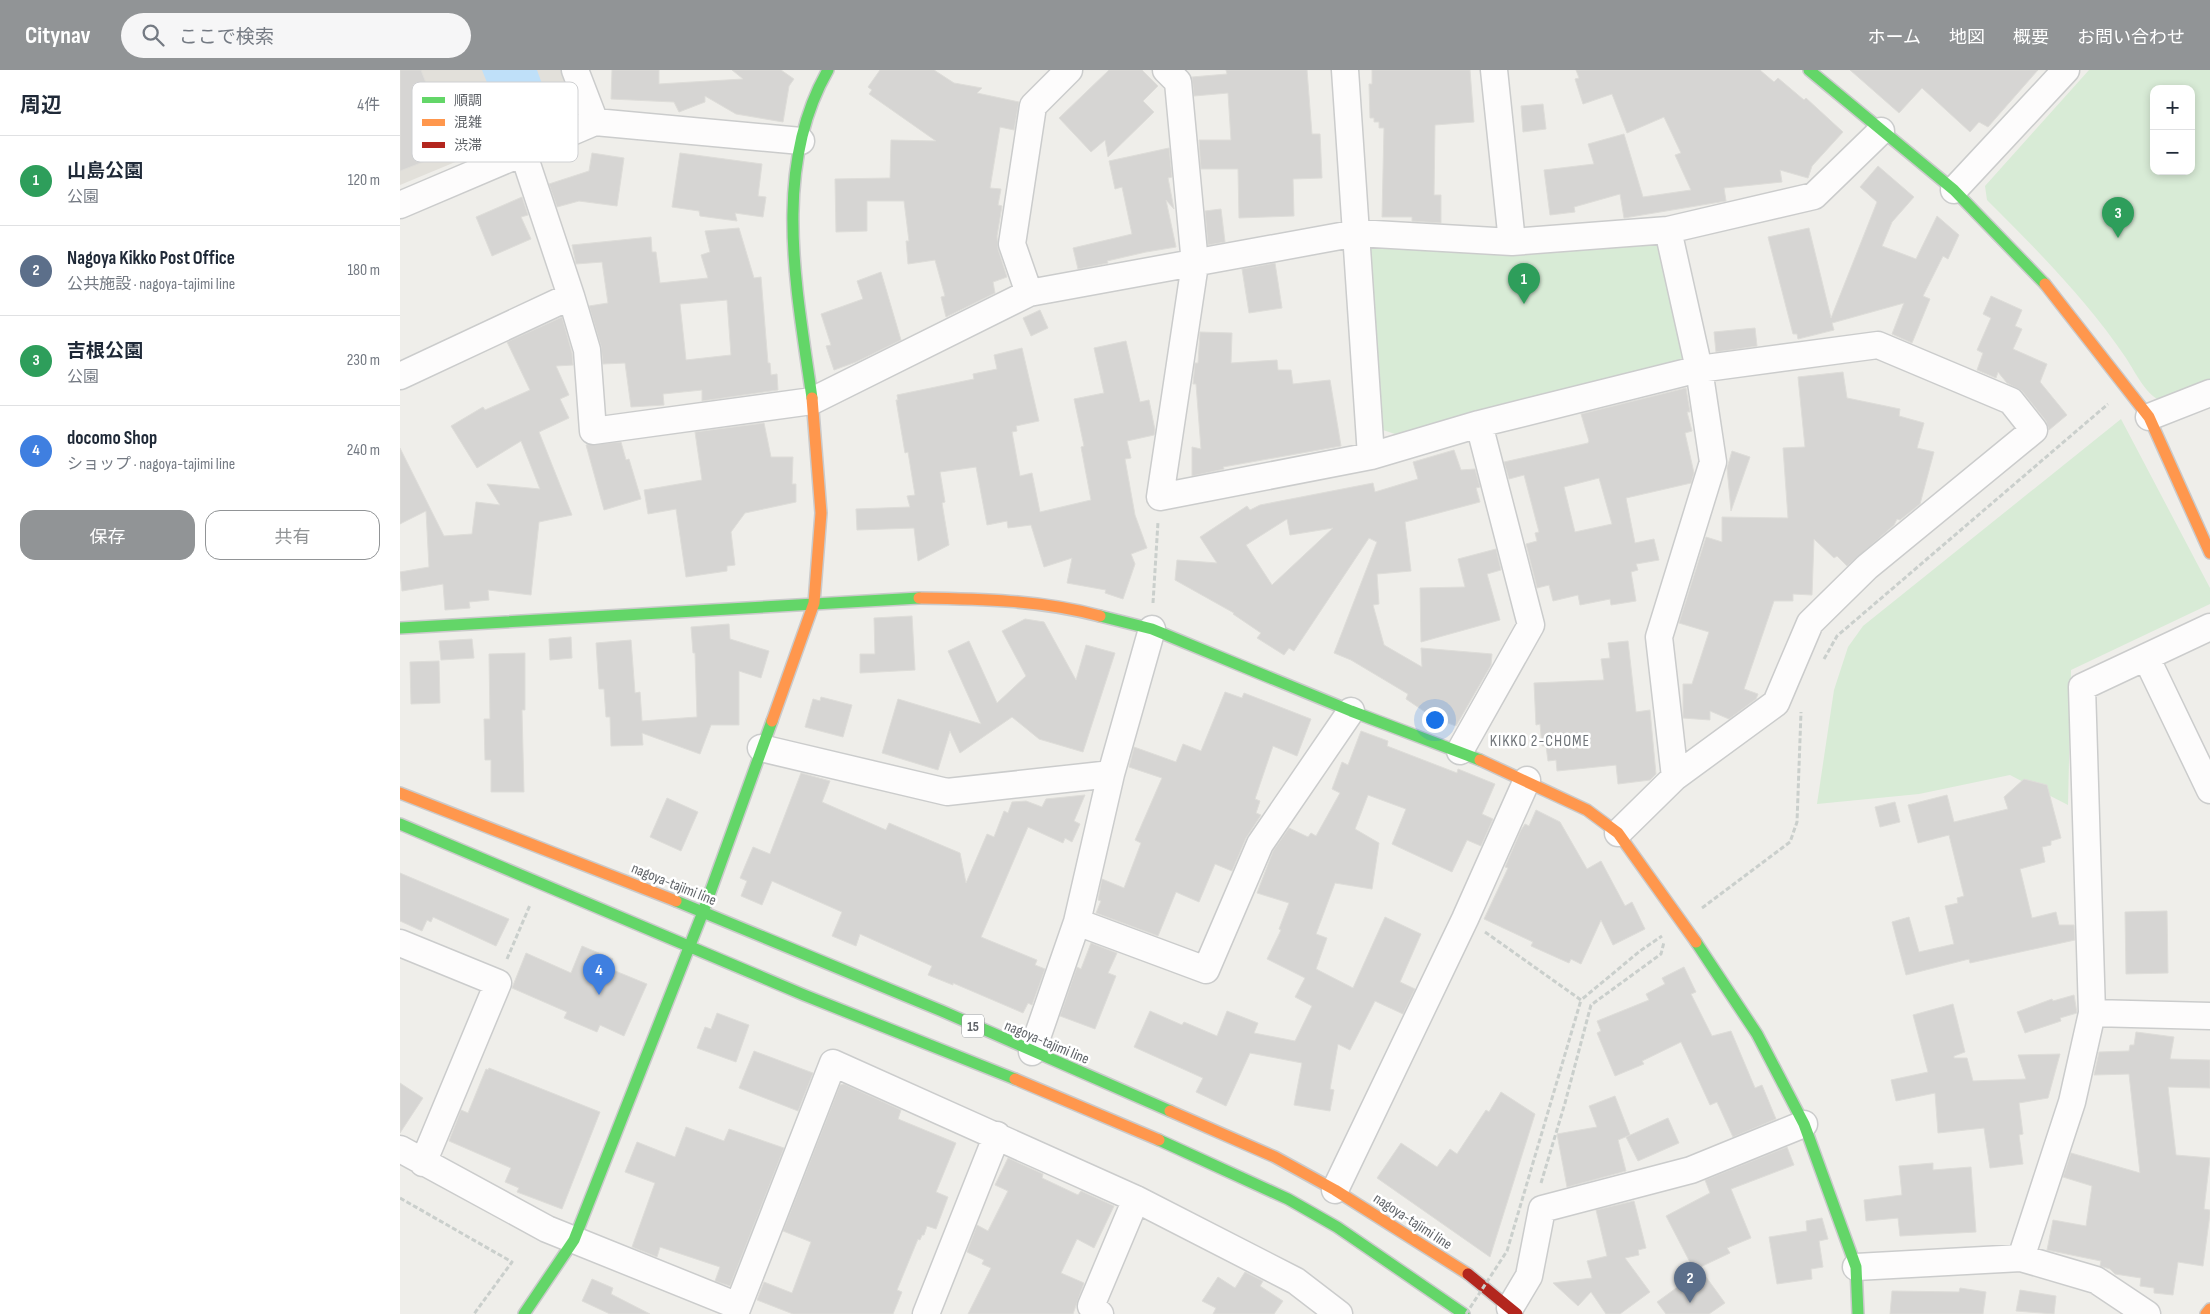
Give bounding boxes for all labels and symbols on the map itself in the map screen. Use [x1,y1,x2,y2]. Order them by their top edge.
legend [412,82,578,162]
text: 順調 [454,92,482,109]
text: 混雑 [454,114,482,131]
text: 渋滞 [454,137,482,154]
pin: 3 [2102,197,2134,238]
pin: 1 [1508,263,1540,304]
your location [1422,707,1448,733]
district label: KIKKO 2-CHOME [1490,732,1590,751]
street label: nagoya-tajimi line [629,859,719,910]
pin: 4 [583,954,615,995]
road number: 15 [962,1014,984,1038]
street label: nagoya-tajimi line [1002,1016,1092,1069]
street label: nagoya-tajimi line [1370,1189,1456,1254]
pin: 2 [1674,1262,1706,1303]

